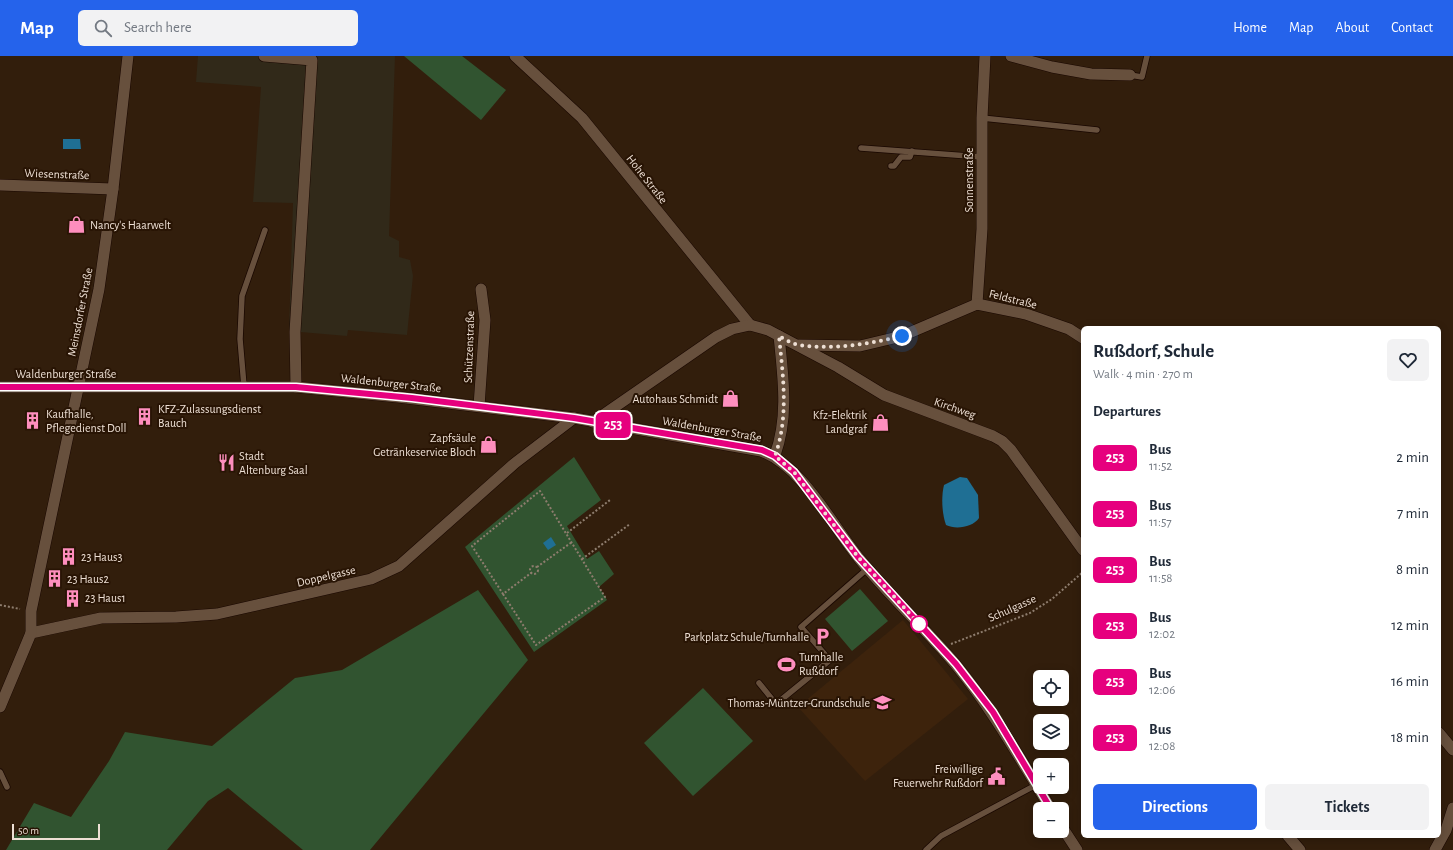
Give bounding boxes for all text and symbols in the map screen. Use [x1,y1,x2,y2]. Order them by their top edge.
search box [78,10,358,46]
icon: search [92,17,114,39]
text: Map [20,19,54,38]
text: Search here [124,20,192,35]
text: Home [1233,21,1267,35]
text: Map [1289,21,1313,35]
text: About [1335,21,1369,35]
text: Contact [1391,21,1433,35]
street label: Sonnenstraße [963,148,975,212]
street label: Hohe Straße [624,152,670,206]
street label: Wiesenstraße [24,167,90,181]
shop icon: Nancy's Haarwelt [67,215,87,235]
place label: Nancy's Haarwelt [90,219,171,232]
street label: Meinsdorfer Straße [66,267,94,357]
street label: Feldstraße [988,287,1038,311]
street label: Schützenstraße [462,311,476,383]
your location [892,326,912,346]
button: heart [1387,339,1429,381]
text: Rußdorf, Schule [1093,342,1214,361]
street label: Waldenburger Straße [16,368,116,380]
text: Walk · 4 min · 270 m [1093,368,1193,381]
street label: Waldenburger Straße [340,372,442,394]
shop icon: Autohaus Schmidt [721,389,741,409]
place label: Autohaus Schmidt [633,393,718,405]
street label: Kirchweg [933,395,977,421]
place label: KFZ-Zulassungsdienst Bauch [158,403,261,429]
text: Departures [1093,404,1161,419]
building icon: KFZ-Zulassungsdienst Bauch [135,406,155,426]
place label: Kaufhalle, Pflegedienst Doll [46,408,127,434]
place label: Kfz-Elektrik Landgraf [813,409,868,435]
building icon: Kaufhalle, Pflegedienst Doll [23,411,43,431]
line badge: 253 [590,412,636,438]
shop icon: Kfz-Elektrik Landgraf [870,412,890,432]
street label: Waldenburger Straße [661,414,763,444]
text: 253 [604,418,622,432]
place label: Zapfsäule Getränkeservice Bloch [373,432,476,458]
shop icon: Zapfsäule Getränkeservice Bloch [479,435,499,455]
text: Bus [1149,442,1171,457]
place label: Stadt Altenburg Saal [239,450,308,476]
text: 2 min [1396,450,1429,465]
text: 253 [1106,451,1124,465]
restaurant icon: Stadt Altenburg Saal [216,453,236,473]
text: 11:52 [1149,460,1172,473]
text: Bus [1149,498,1171,513]
text: 7 min [1397,506,1429,521]
text: 253 [1106,507,1124,521]
text: 11:57 [1149,516,1172,529]
building icon: 23 Haus3 [58,547,78,567]
place label: 23 Haus3 [81,551,122,563]
text: Bus [1149,554,1171,569]
text: 8 min [1396,562,1429,577]
street label: Doppelgasse [295,563,357,589]
text: 253 [1106,563,1124,577]
building icon: 23 Haus2 [44,569,64,589]
text: 11:58 [1149,572,1173,585]
place label: 23 Haus2 [67,573,109,585]
building icon: 23 Haus1 [62,588,82,608]
place label: 23 Haus1 [85,592,126,604]
street label: Schulgasse [986,592,1038,624]
text: Bus [1149,610,1171,625]
unlabelled marker [910,615,928,633]
text: 12 min [1391,618,1429,633]
text: 253 [1106,619,1124,633]
parking icon: Parkplatz Schule/Turnhalle [812,627,832,647]
text: 12:02 [1149,628,1175,641]
place label: Parkplatz Schule/Turnhalle [684,631,809,643]
place label: Turnhalle Rußdorf [799,651,843,677]
sports icon: Turnhalle Rußdorf [776,654,796,674]
text: Bus [1149,666,1171,681]
map controls [1033,670,1069,838]
button: locate [1033,670,1069,706]
text: 16 min [1391,674,1429,689]
text: 253 [1106,675,1124,689]
text: 12:06 [1149,684,1175,697]
school or university icon: Thomas-Müntzer-Grundschule [873,693,893,713]
place label: Thomas-Müntzer-Grundschule [727,697,870,709]
button: layers [1033,714,1069,750]
text: Bus [1149,722,1171,737]
text: 18 min [1391,730,1429,745]
text: 253 [1106,731,1124,745]
text: 12:08 [1149,740,1175,753]
button: + [1033,758,1069,794]
place label: Freiwillige Feuerwehr Rußdorf [893,763,984,789]
public building icon: Freiwillige Feuerwehr Rußdorf [986,766,1006,786]
button: Directions [1093,784,1257,830]
button: Tickets [1265,784,1429,830]
button: − [1033,802,1069,838]
scale bar [12,822,100,841]
text: 50 m [18,825,39,836]

